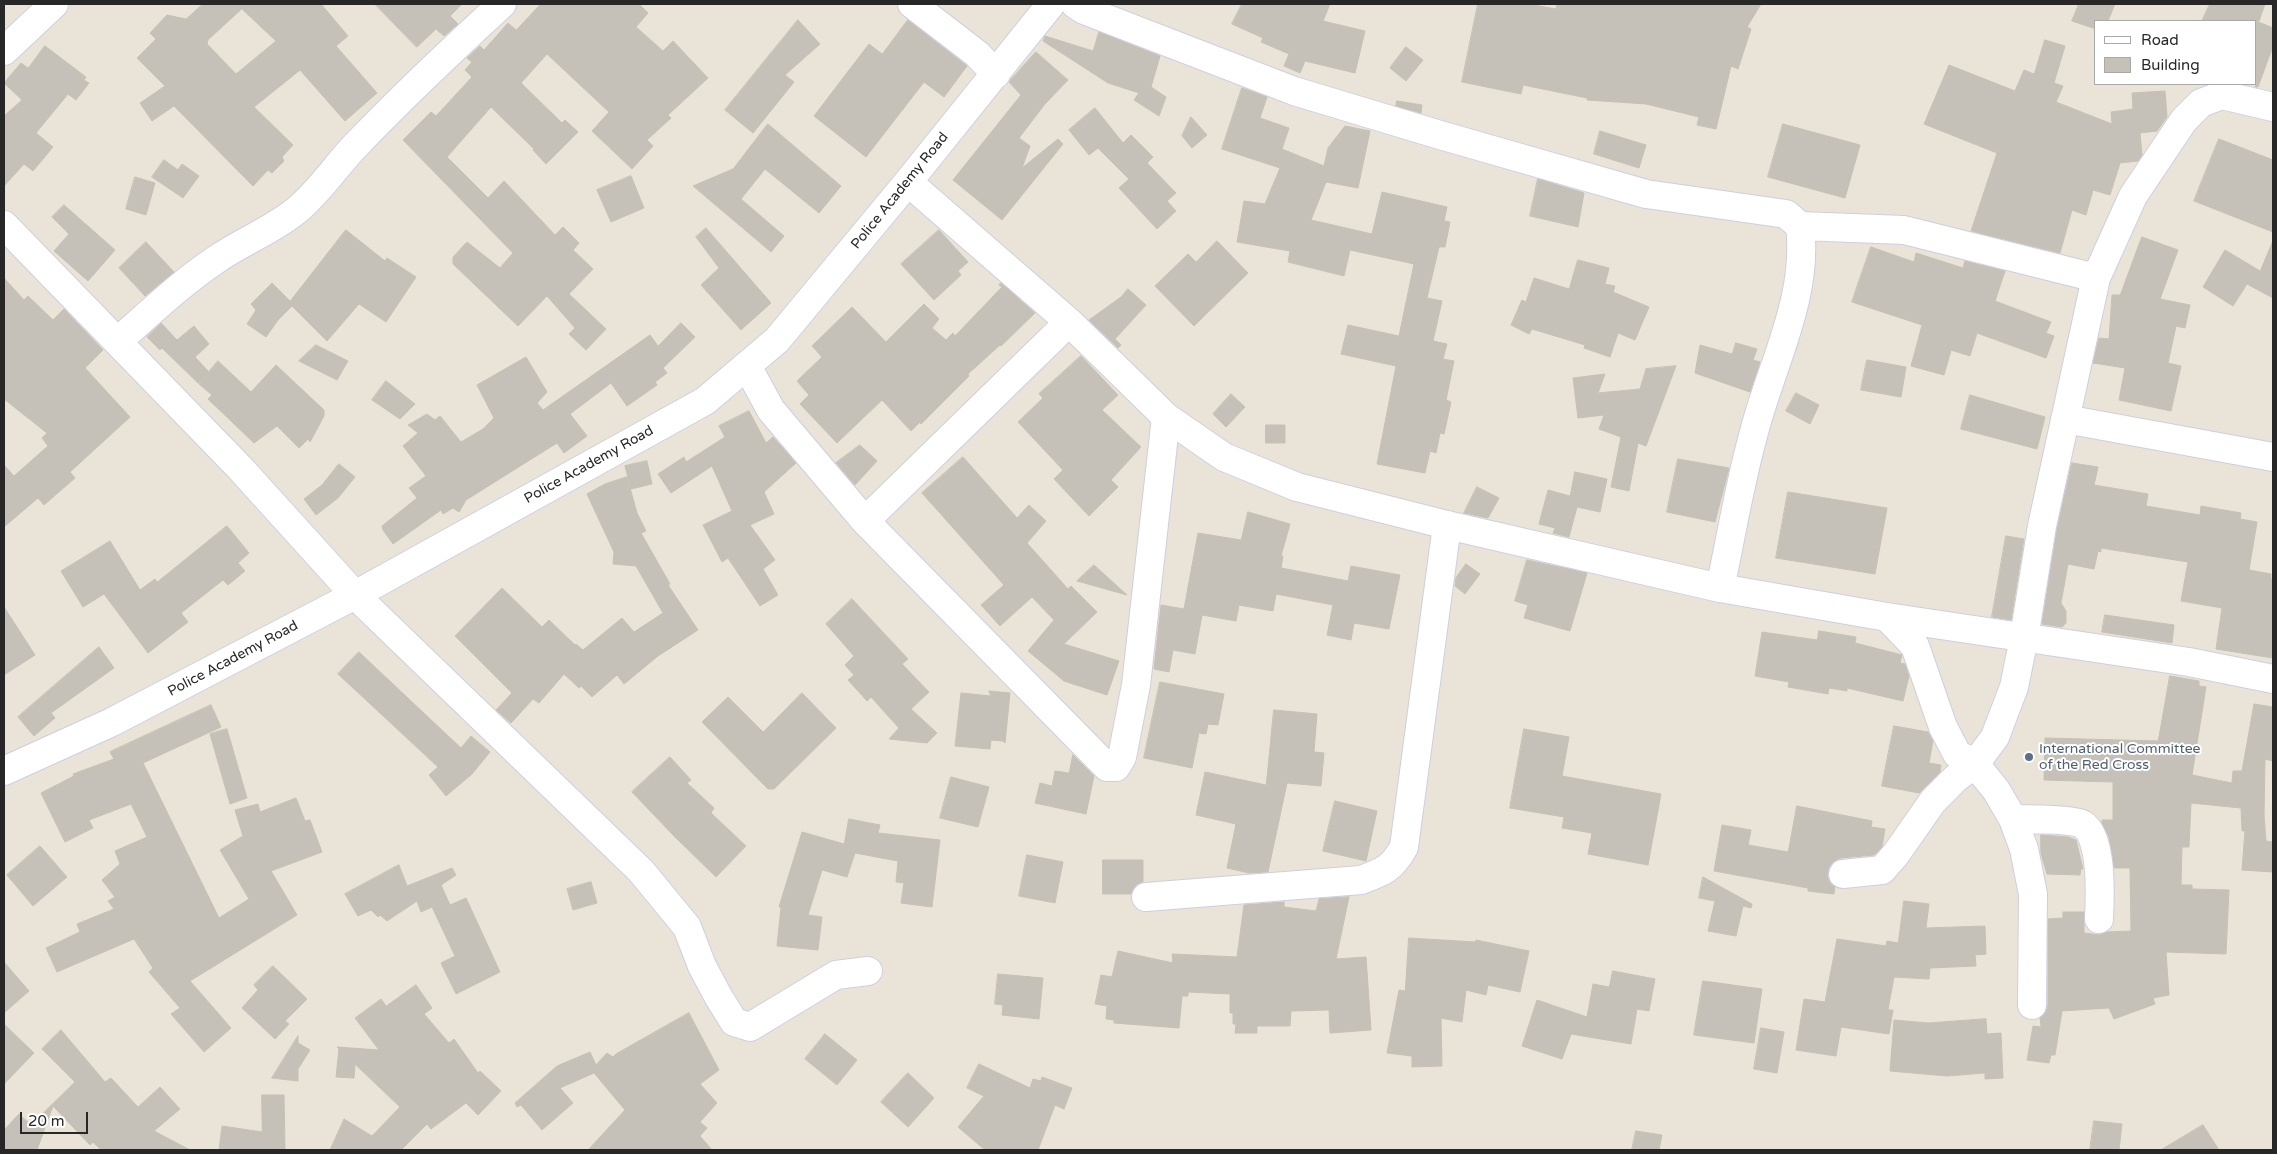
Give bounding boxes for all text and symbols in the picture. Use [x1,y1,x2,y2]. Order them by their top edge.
legend [2094,20,2257,85]
text: Road [2141,31,2179,49]
text: Building [2141,56,2200,74]
street label: Police Academy Road [848,129,952,253]
street label: Police Academy Road [521,422,657,508]
street label: Police Academy Road [165,618,301,700]
place label: International Committee of the Red Cross [2039,741,2200,774]
marker: International Committee of the Red Cross [2023,751,2035,763]
scale bar [22,1102,90,1134]
text: 20 m [28,1112,65,1130]

